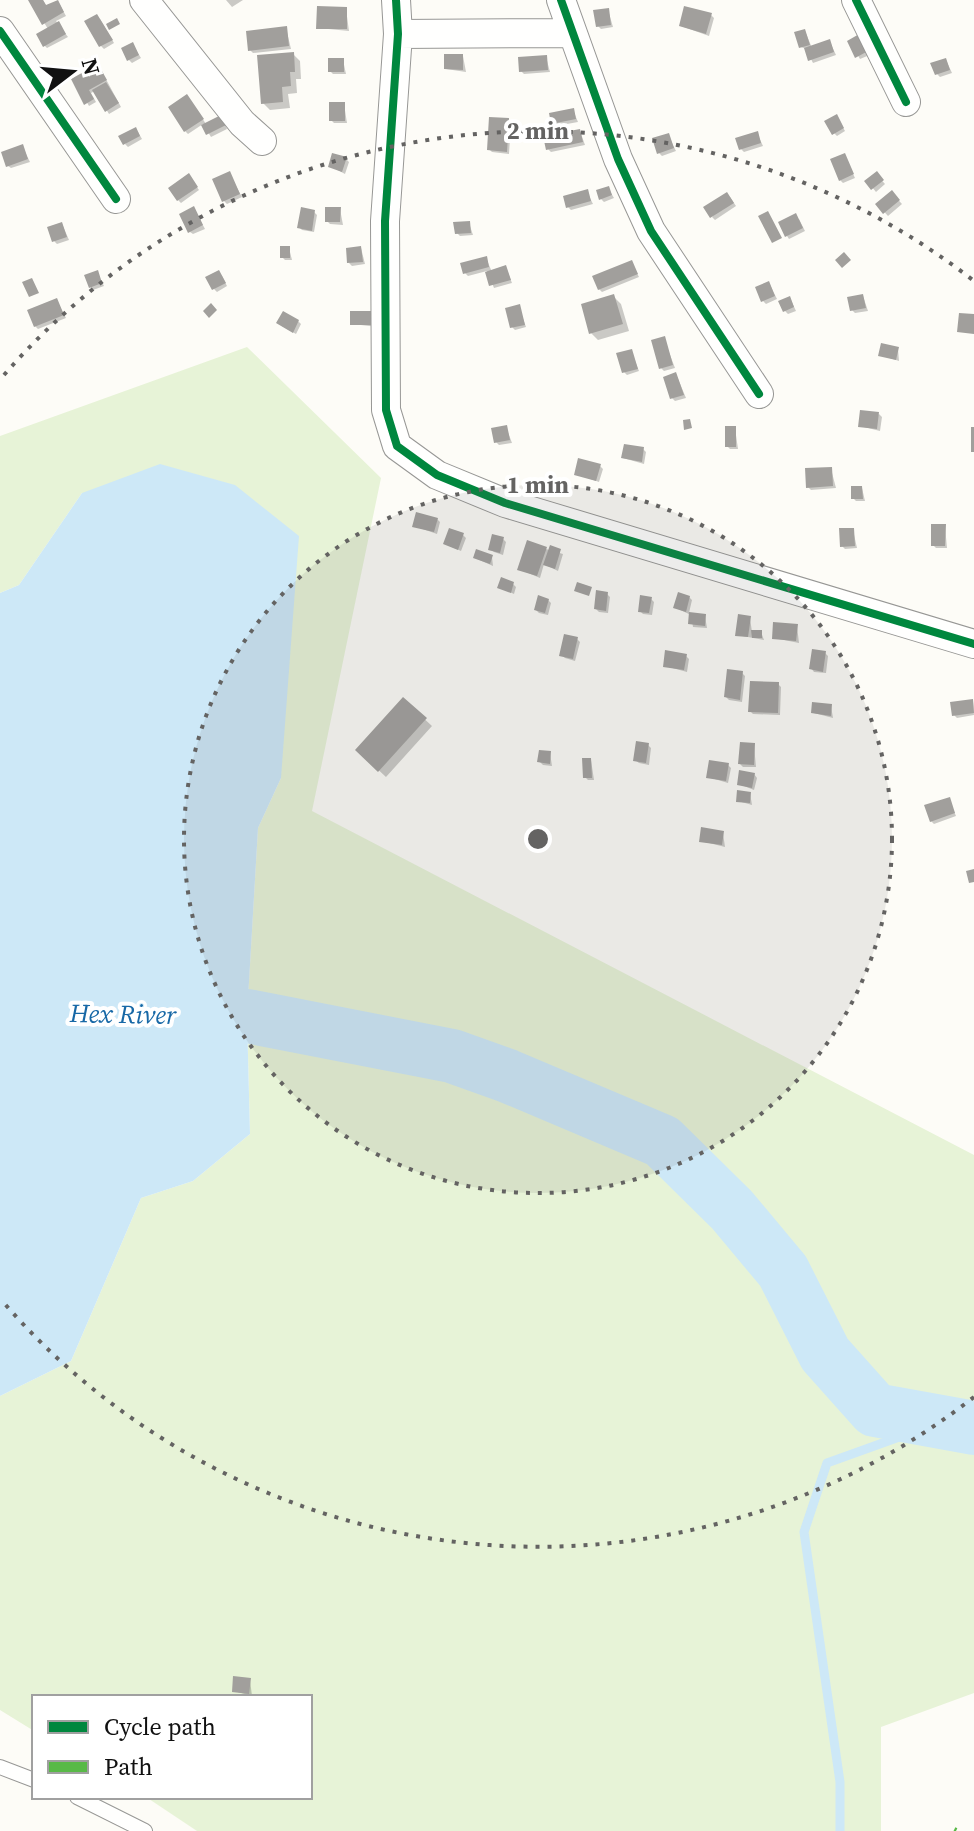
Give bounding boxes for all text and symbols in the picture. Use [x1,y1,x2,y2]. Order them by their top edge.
north arrow [32,32,112,112]
text: N [75,55,108,78]
text: 2 min [507,114,569,147]
text: 1 min [507,468,569,501]
centre of rings [524,825,552,853]
water label: Hex River [68,995,177,1033]
legend [32,1695,312,1799]
text: Cycle path [104,1710,216,1743]
text: Path [104,1750,153,1783]

